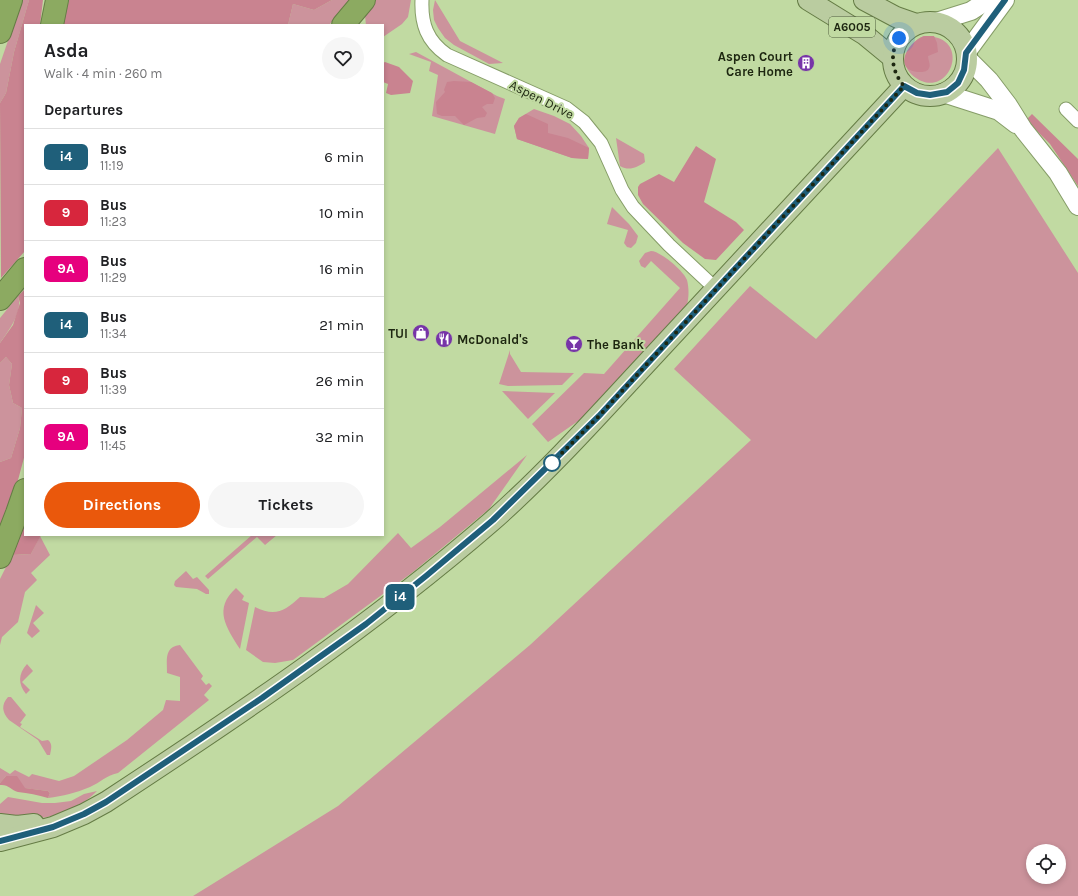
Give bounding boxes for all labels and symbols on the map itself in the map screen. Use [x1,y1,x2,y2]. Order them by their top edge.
road number: A6005 [829,17,875,37]
your location [889,28,909,48]
place label: Aspen Court Care Home [718,49,793,79]
building icon: Aspen Court Care Home [796,53,816,73]
street label: Aspen Drive [507,77,577,122]
shop icon: TUI [411,323,431,343]
place label: TUI [388,326,408,341]
restaurant icon: McDonald's [434,329,454,349]
place label: McDonald's [457,332,529,347]
bar icon: The Bank [564,334,584,354]
place label: The Bank [587,337,644,352]
unlabelled marker [543,454,561,472]
line badge: i4 [382,584,418,610]

